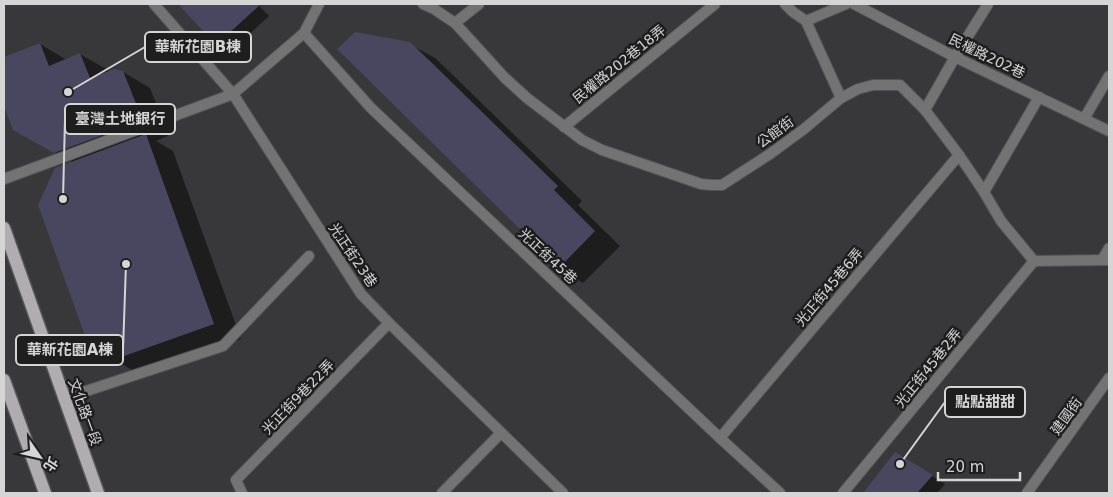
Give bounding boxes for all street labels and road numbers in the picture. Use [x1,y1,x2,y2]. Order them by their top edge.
street label: 民權路202巷18弄 [569,22,669,106]
street label: 民權路202巷 [946,31,1028,81]
street label: 公館街 [753,113,797,151]
street label: 光正街23巷 [326,220,380,290]
street label: 光正街45巷 [516,225,580,287]
street label: 光正街45巷6弄 [792,245,866,329]
street label: 光正街45巷2弄 [891,325,965,411]
street label: 光正街9巷22弄 [259,357,337,437]
street label: 文化路一段 [66,376,104,448]
street label: 建國街 [1047,394,1085,438]

